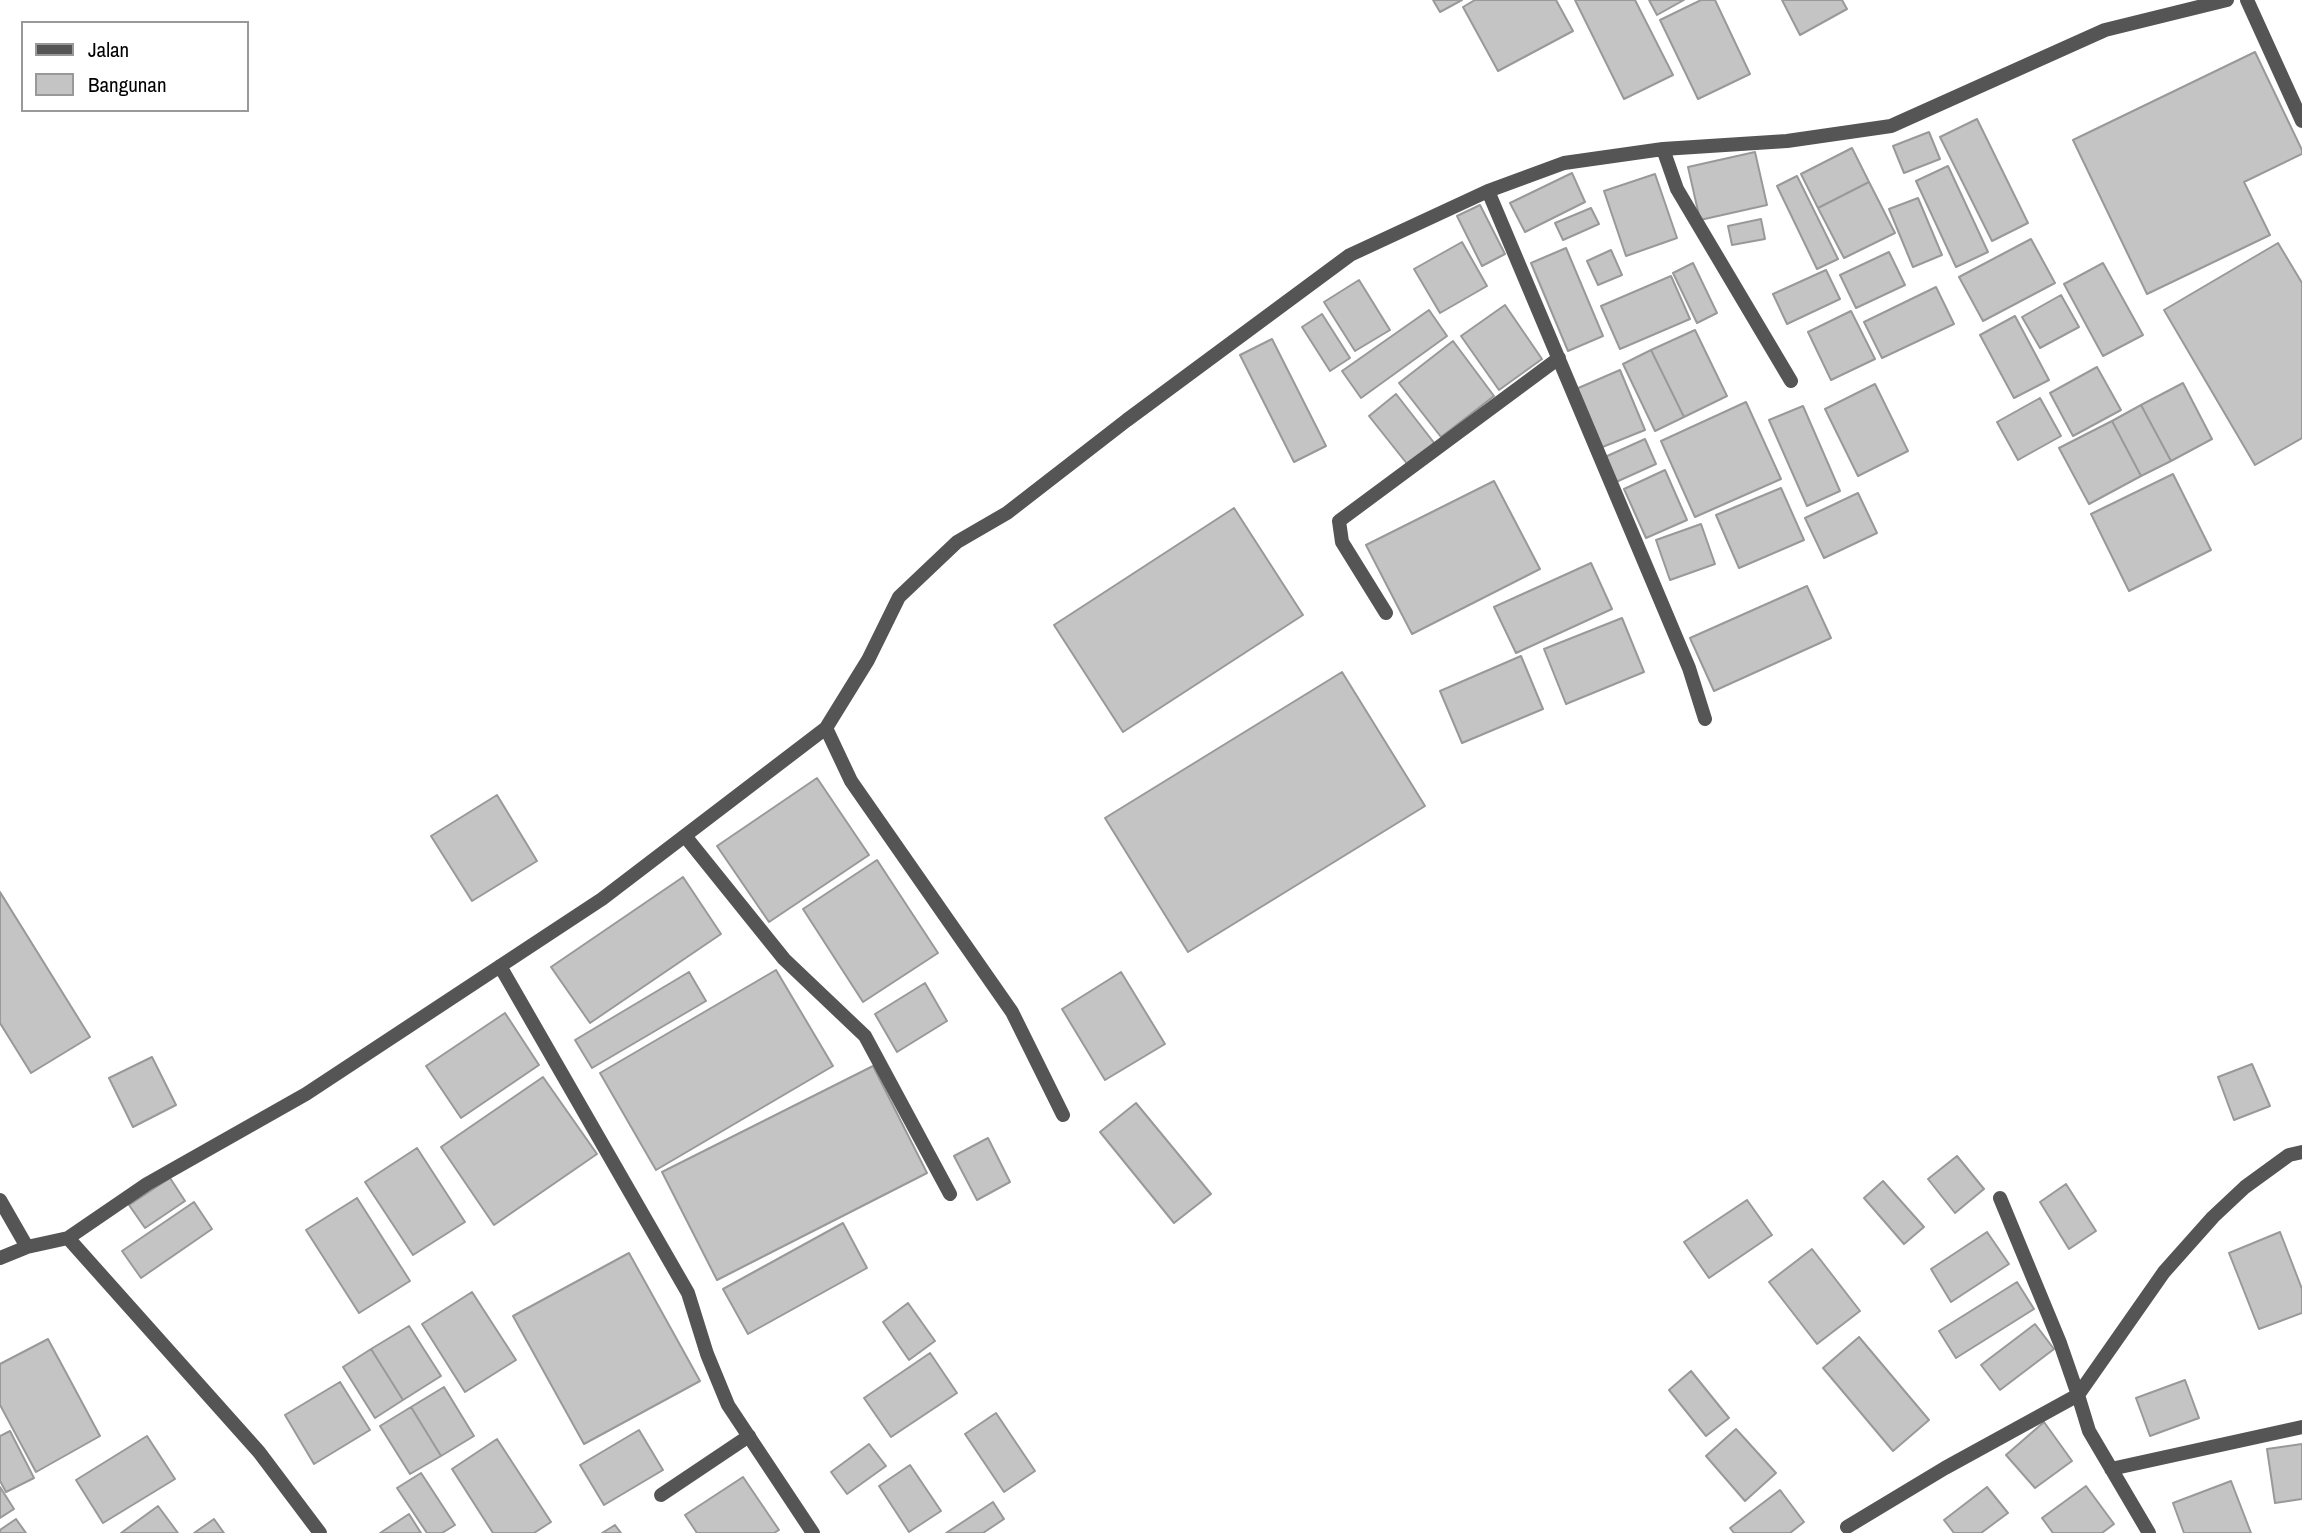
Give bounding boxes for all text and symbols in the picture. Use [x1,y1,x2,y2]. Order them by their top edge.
legend [21,21,248,112]
text: Jalan [88,35,129,64]
text: Bangunan [88,70,167,99]

